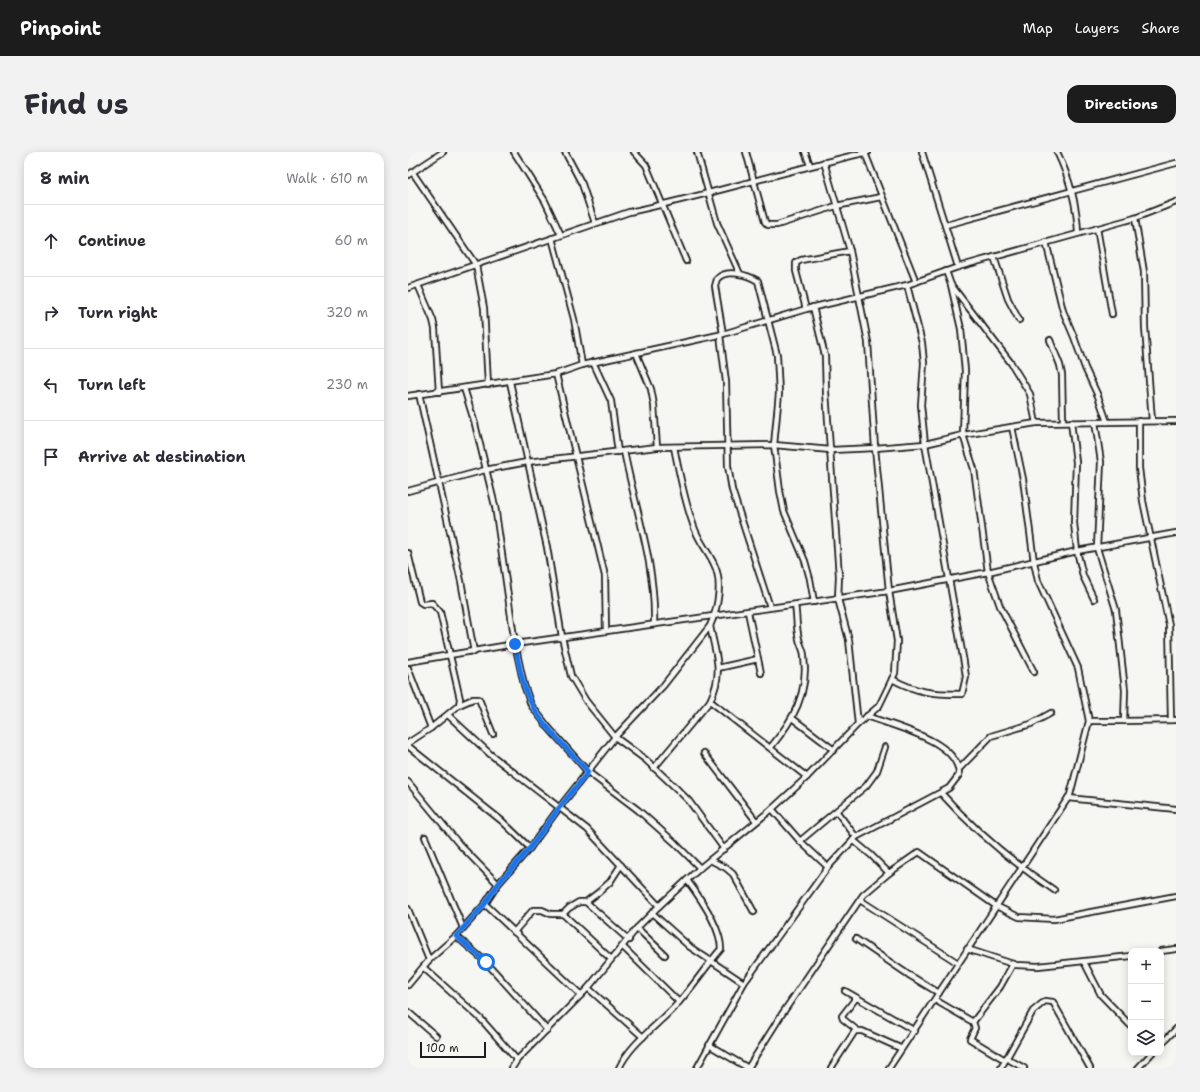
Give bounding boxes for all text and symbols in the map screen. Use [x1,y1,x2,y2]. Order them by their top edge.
text: Pinpoint [20,16,101,41]
text: Map [1023,19,1053,37]
text: Layers [1075,19,1119,37]
text: Share [1141,19,1180,37]
text: Find us [24,85,129,123]
button: Directions [1067,85,1176,123]
text: 8 min [40,167,90,189]
text: Walk · 610 m [286,170,368,187]
icon: ahead [40,230,62,252]
text: Continue [78,231,146,251]
text: 60 m [335,232,368,249]
icon: right [40,302,62,324]
text: Turn right [78,303,158,323]
text: 320 m [326,304,368,321]
icon: left [40,374,62,396]
text: Turn left [78,375,146,395]
text: 230 m [326,376,368,393]
icon: arrive [40,446,62,468]
text: Arrive at destination [78,447,246,467]
route end [506,635,524,653]
map controls [1128,948,1164,1056]
button: + [1128,948,1164,984]
route start [477,953,495,971]
button: − [1128,984,1164,1020]
button: layers [1128,1020,1164,1056]
scale bar [420,1040,486,1059]
text: 100 m [426,1041,459,1056]

